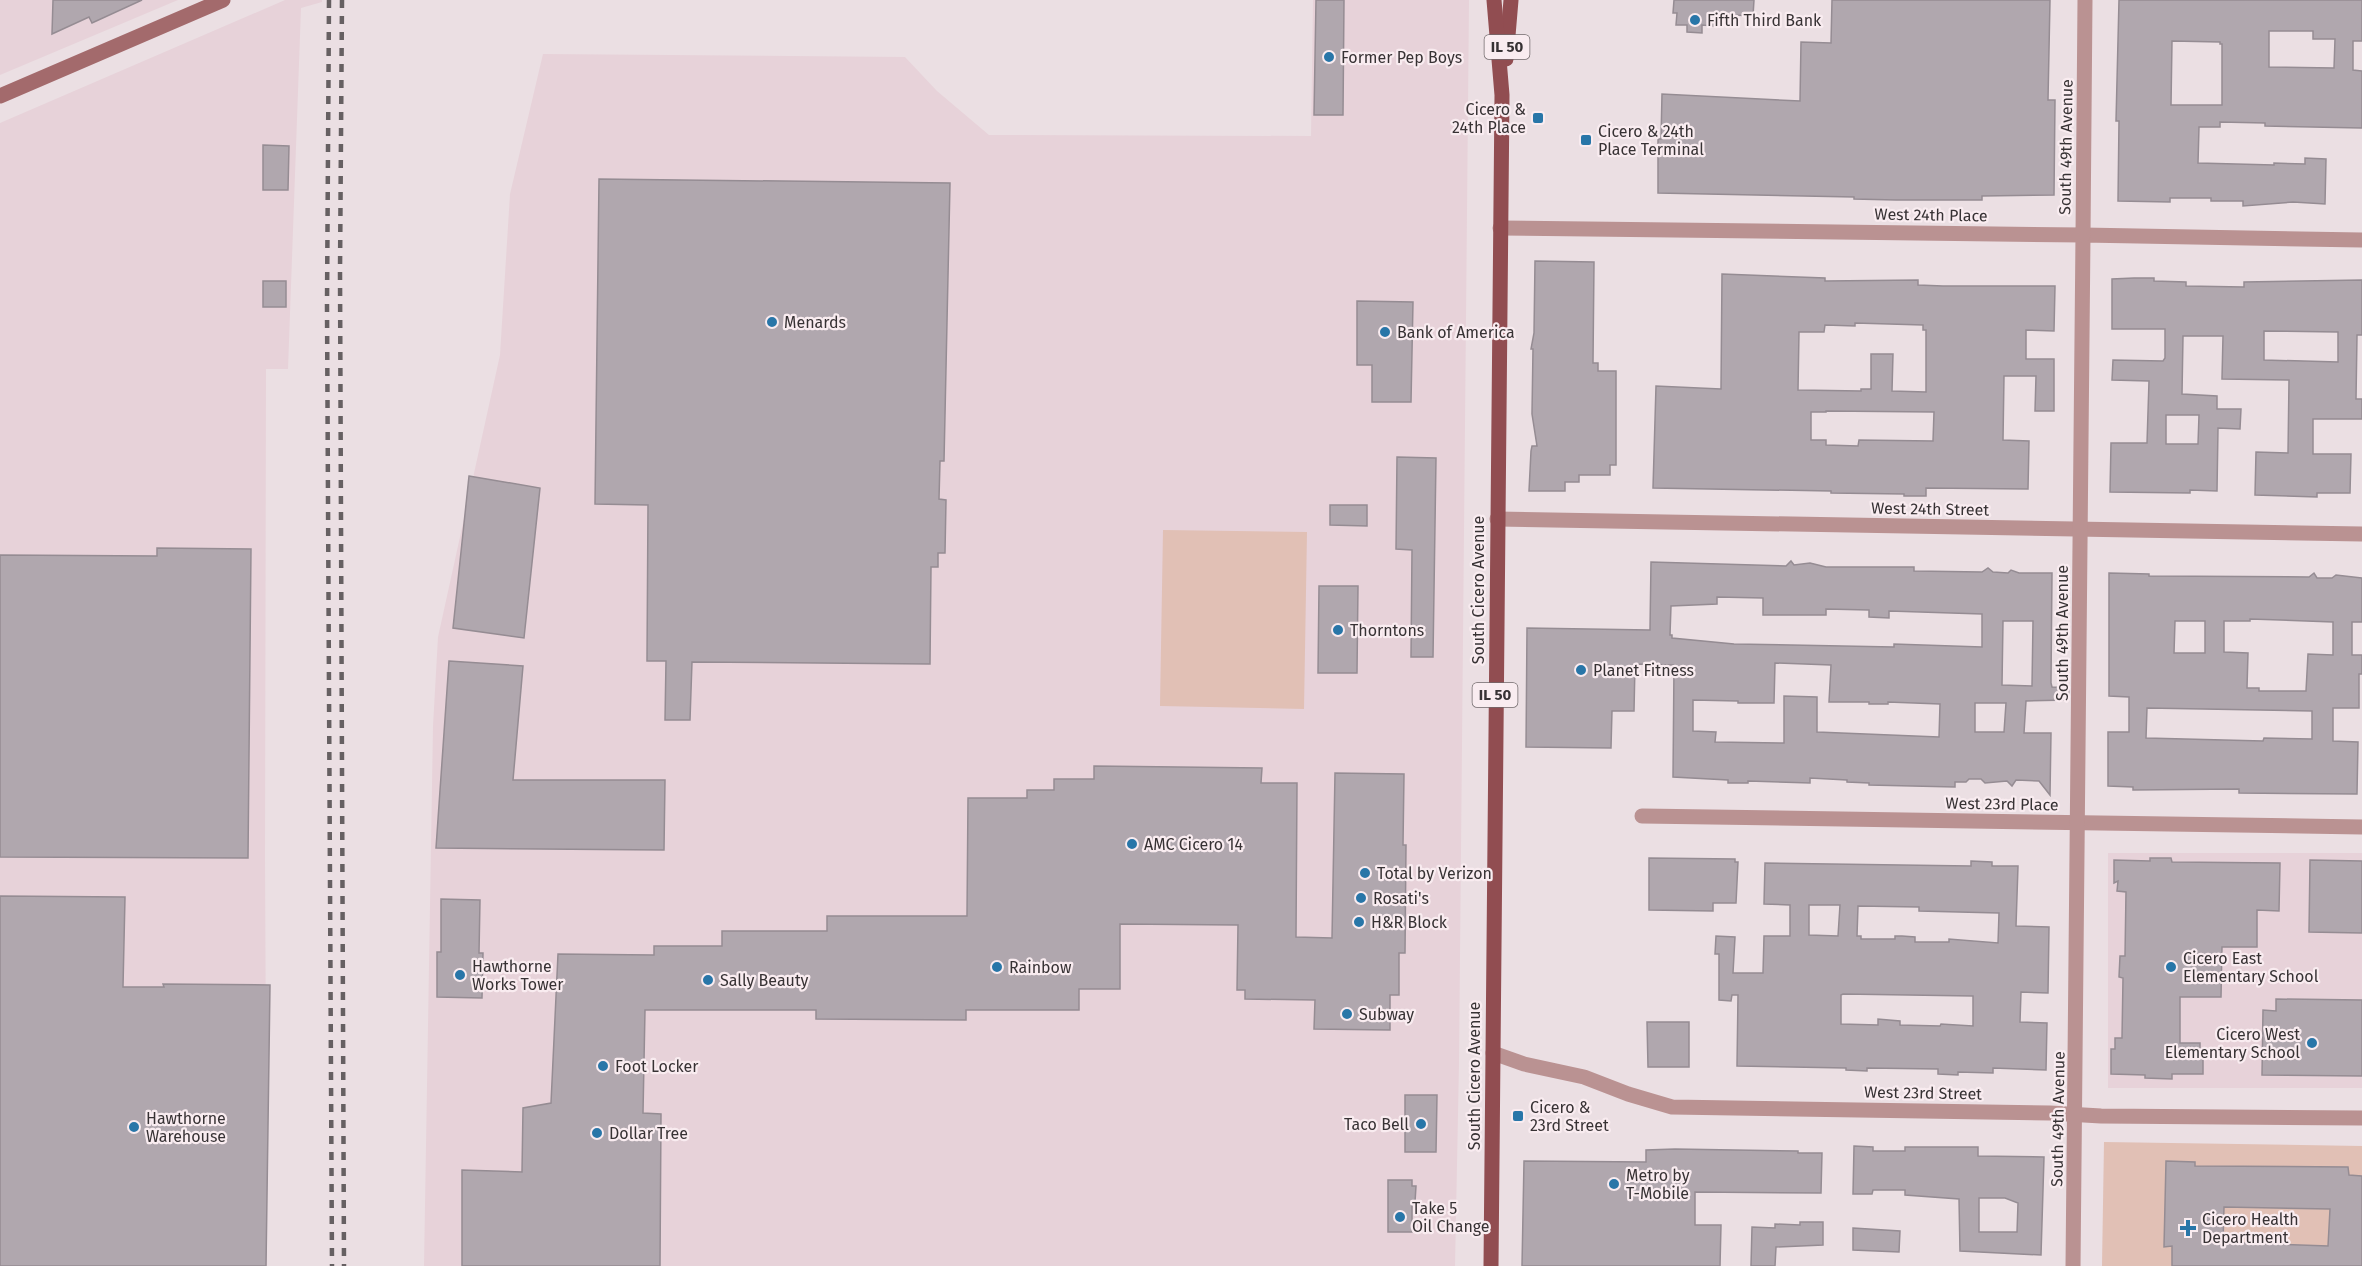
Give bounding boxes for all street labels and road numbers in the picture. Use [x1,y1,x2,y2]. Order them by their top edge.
road number: IL 50 [1484,35,1530,59]
street label: South 49th Avenue [2055,79,2077,215]
street label: West 24th Place [1874,205,1988,225]
street label: West 24th Street [1871,498,1989,520]
street label: South Cicero Avenue [1469,516,1488,664]
street label: South 49th Avenue [2053,565,2072,701]
road number: IL 50 [1472,683,1518,707]
street label: West 23rd Place [1945,794,2059,814]
street label: South Cicero Avenue [1465,1002,1484,1150]
street label: South 49th Avenue [2047,1051,2069,1187]
street label: West 23rd Street [1864,1082,1982,1104]

